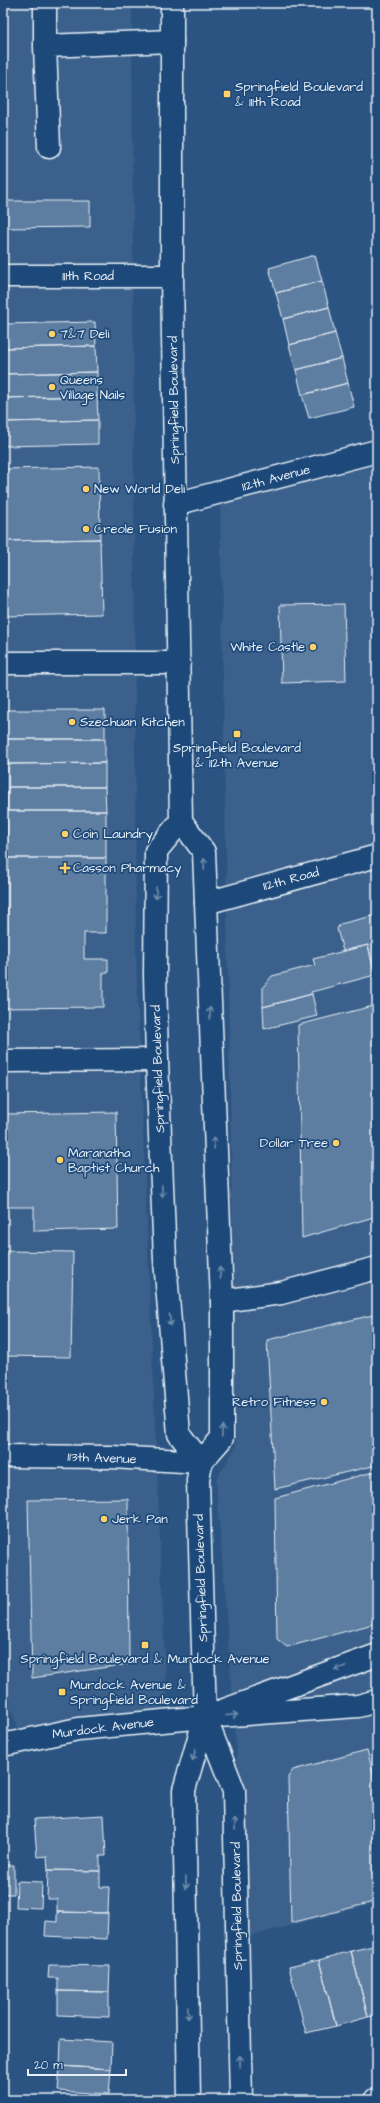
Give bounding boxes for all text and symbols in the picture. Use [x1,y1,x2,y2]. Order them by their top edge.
place label: Springfield Boulevard & 111th Road [235,78,363,111]
marker: Springfield Boulevard & 111th Road [222,89,232,99]
street label: 111th Road [62,267,114,285]
place label: 7&7 Deli [60,325,109,343]
marker: 7&7 Deli [47,329,57,339]
street label: Springfield Boulevard [164,336,185,464]
place label: Queens Village Nails [60,371,126,405]
marker: Queens Village Nails [47,382,57,392]
street label: 112th Avenue [240,460,312,496]
place label: New World Deli [94,480,185,498]
marker: New World Deli [81,484,91,494]
place label: Creole Fusion [94,520,177,538]
marker: Creole Fusion [81,524,91,534]
place label: White Castle [230,638,305,656]
marker: White Castle [308,642,318,652]
place label: Szechuan Kitchen [80,713,185,731]
marker: Szechuan Kitchen [67,717,77,727]
marker: Springfield Boulevard & 112th Avenue [232,729,242,739]
place label: Springfield Boulevard & 112th Avenue [173,739,301,772]
place label: Coin Laundry [73,825,153,844]
marker: Coin Laundry [60,829,70,839]
one-way arrow [201,858,208,871]
place label: Casson Pharmacy [73,859,182,878]
marker: Casson Pharmacy [60,863,70,873]
street label: 112th Road [261,863,321,895]
one-way arrow [152,886,160,899]
street label: Springfield Boulevard [147,1004,170,1133]
one-way arrow [206,1007,214,1020]
place label: Dollar Tree [260,1134,328,1152]
one-way arrow [211,1137,218,1150]
marker: Dollar Tree [331,1138,341,1148]
place label: Maranatha Baptist Church [68,1144,160,1177]
marker: Maranatha Baptist Church [55,1155,65,1165]
one-way arrow [158,1184,166,1197]
one-way arrow [216,1267,224,1280]
one-way arrow [166,1313,173,1326]
place label: Retro Fitness [232,1393,316,1411]
marker: Retro Fitness [319,1397,329,1407]
one-way arrow [218,1425,226,1438]
street label: 113th Avenue [67,1448,137,1468]
place label: Jerk Pan [112,1510,168,1528]
street label: Springfield Boulevard [190,1513,213,1642]
marker: Jerk Pan [99,1514,109,1524]
marker: Springfield Boulevard & Murdock Avenue [140,1640,150,1650]
place label: Springfield Boulevard & Murdock Avenue [20,1650,270,1669]
one-way arrow [334,1664,346,1672]
place label: Murdock Avenue & Springfield Boulevard [70,1676,198,1710]
marker: Murdock Avenue & Springfield Boulevard [57,1687,67,1697]
one-way arrow [225,1711,238,1718]
street label: Murdock Avenue [51,1713,155,1743]
one-way arrow [190,1748,198,1761]
one-way arrow [231,1818,239,1831]
street label: Springfield Boulevard [227,1842,248,1970]
one-way arrow [182,1876,190,1889]
one-way arrow [184,2006,192,2019]
scale bar [28,2051,126,2077]
one-way arrow [236,2055,244,2068]
text: 20 m [34,2057,63,2074]

